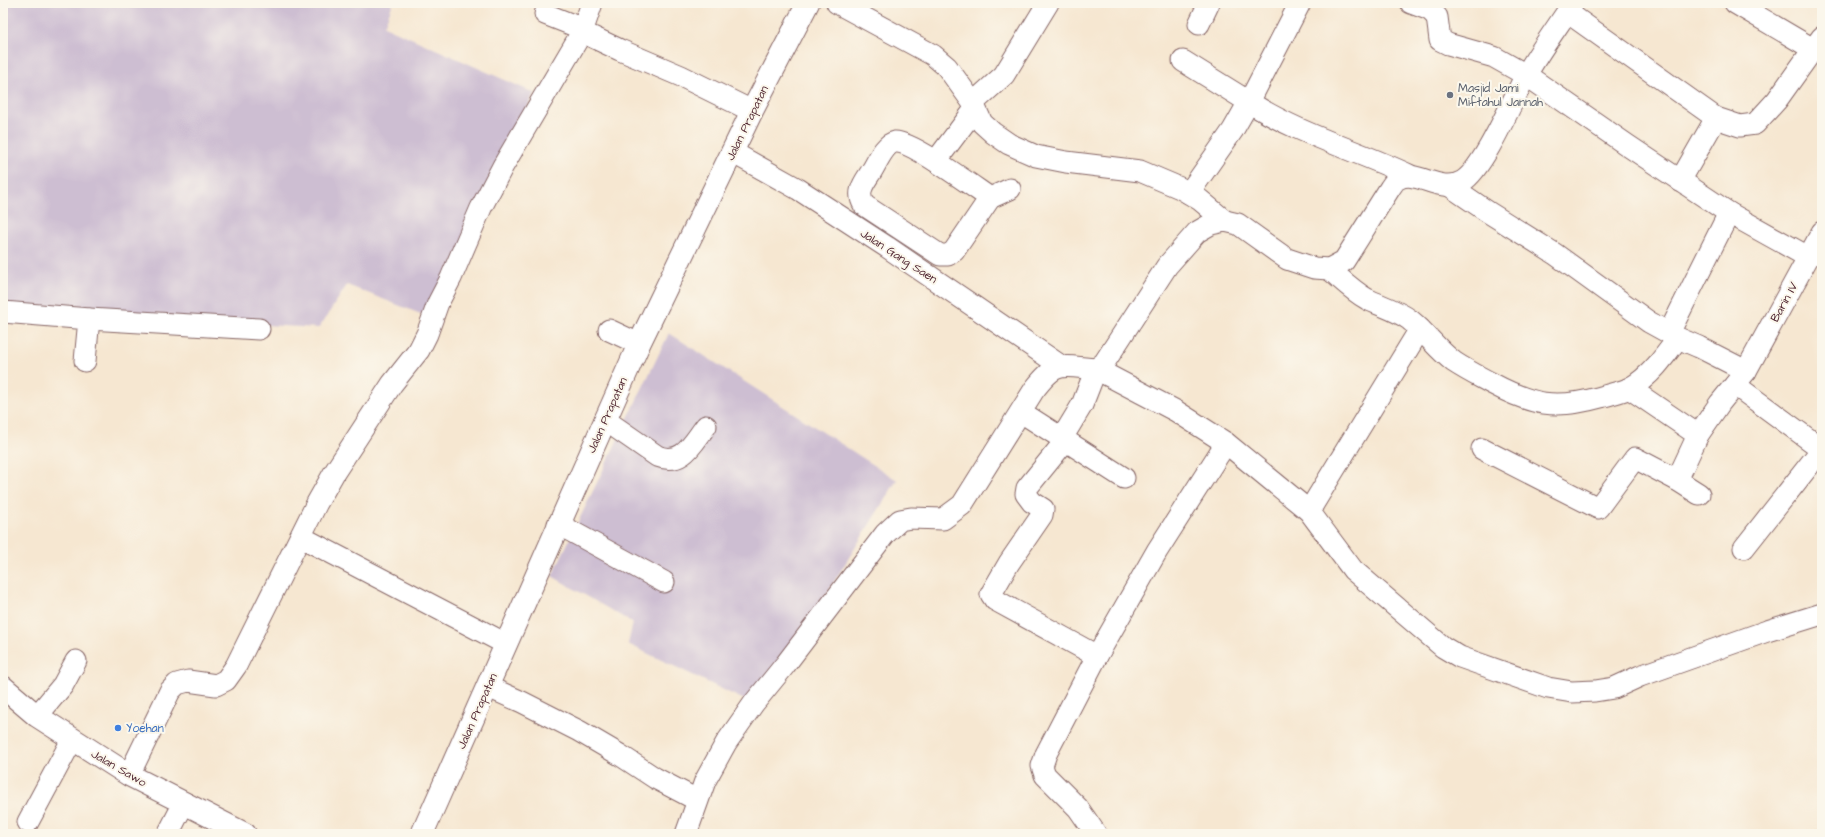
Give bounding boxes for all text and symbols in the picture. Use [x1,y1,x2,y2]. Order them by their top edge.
place label: Masjid Jami Miftahul Jannah [1458,80,1543,111]
street label: Jalan Prapatan [722,83,773,164]
marker: Masjid Jami Miftahul Jannah [1445,90,1455,100]
street label: Jalan Gang Saen [856,225,941,289]
street label: Barin IV [1767,279,1803,325]
street label: Jalan Prapatan [583,375,632,456]
street label: Jalan Prapatan [453,671,502,752]
place label: Yoehan [126,720,164,737]
marker: Yoehan [113,723,123,733]
street label: Jalan Sawo [88,746,150,791]

